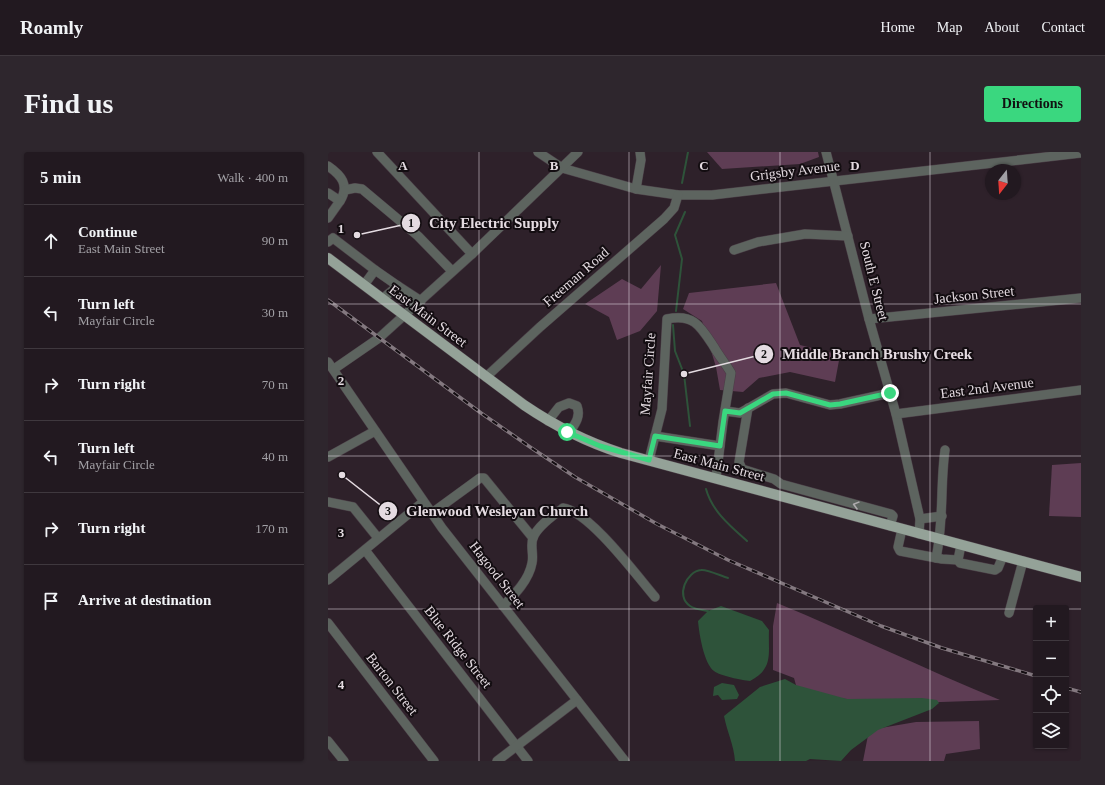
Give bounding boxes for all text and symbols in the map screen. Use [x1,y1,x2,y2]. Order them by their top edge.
text: Roamly [20,17,83,38]
text: Home [881,20,915,35]
text: Map [937,20,962,35]
text: About [984,20,1019,35]
text: Contact [1041,20,1085,35]
button: Directions [984,86,1081,122]
text: Find us [24,88,114,119]
text: A [398,158,408,173]
text: B [550,158,559,173]
text: C [699,158,709,173]
street label: Grigsby Avenue [749,158,841,184]
text: D [850,158,860,173]
north arrow [985,164,1021,200]
text: 5 min [40,168,81,187]
text: Walk · 400 m [217,170,288,185]
callout: City Electric Supply [401,209,567,236]
text: City Electric Supply [429,215,559,231]
text: 1 [408,216,414,230]
text: 1 [338,221,344,236]
text: Continue [78,224,137,240]
icon: ahead [40,230,62,252]
text: 90 m [262,233,288,248]
street label: South E Street [857,240,891,322]
text: East Main Street [78,241,165,256]
street label: Freeman Road [540,244,612,310]
street label: East Main Street [386,282,470,350]
street label: Jackson Street [933,283,1015,307]
text: Turn left [78,296,135,312]
icon: left [40,302,62,324]
text: 30 m [262,305,288,320]
text: Mayfair Circle [78,313,155,328]
street label: Mayfair Circle [638,332,658,416]
callout: Middle Branch Brushy Creek [754,340,980,367]
text: Middle Branch Brushy Creek [782,346,973,362]
text: 2 [761,347,767,361]
text: 2 [338,373,344,388]
icon: right [40,374,62,396]
street label: East 2nd Avenue [940,375,1034,401]
text: Turn right [78,376,145,392]
text: 70 m [262,377,288,392]
route end [881,384,899,402]
route start [558,423,576,441]
text: Turn left [78,440,135,456]
icon: left [40,446,62,468]
street label: East Main Street [672,446,766,484]
text: 40 m [262,449,288,464]
text: Mayfair Circle [78,457,155,472]
callout: Glenwood Wesleyan Church [378,497,596,524]
one-way arrow [853,501,860,510]
text: Glenwood Wesleyan Church [406,503,589,519]
text: 3 [385,504,391,518]
icon: right [40,518,62,540]
text: Turn right [78,520,145,536]
text: 170 m [255,521,288,536]
text: 3 [338,525,345,540]
street label: Hagood Street [466,539,528,611]
icon: arrive [40,590,62,612]
text: Arrive at destination [78,592,211,608]
street label: Blue Ridge Street [421,603,495,691]
map controls [1033,605,1069,749]
button: + [1033,605,1069,641]
button: − [1033,641,1069,677]
street label: Barton Street [363,650,421,718]
text: 4 [338,677,345,692]
button: locate [1033,677,1069,713]
button: layers [1033,713,1069,749]

